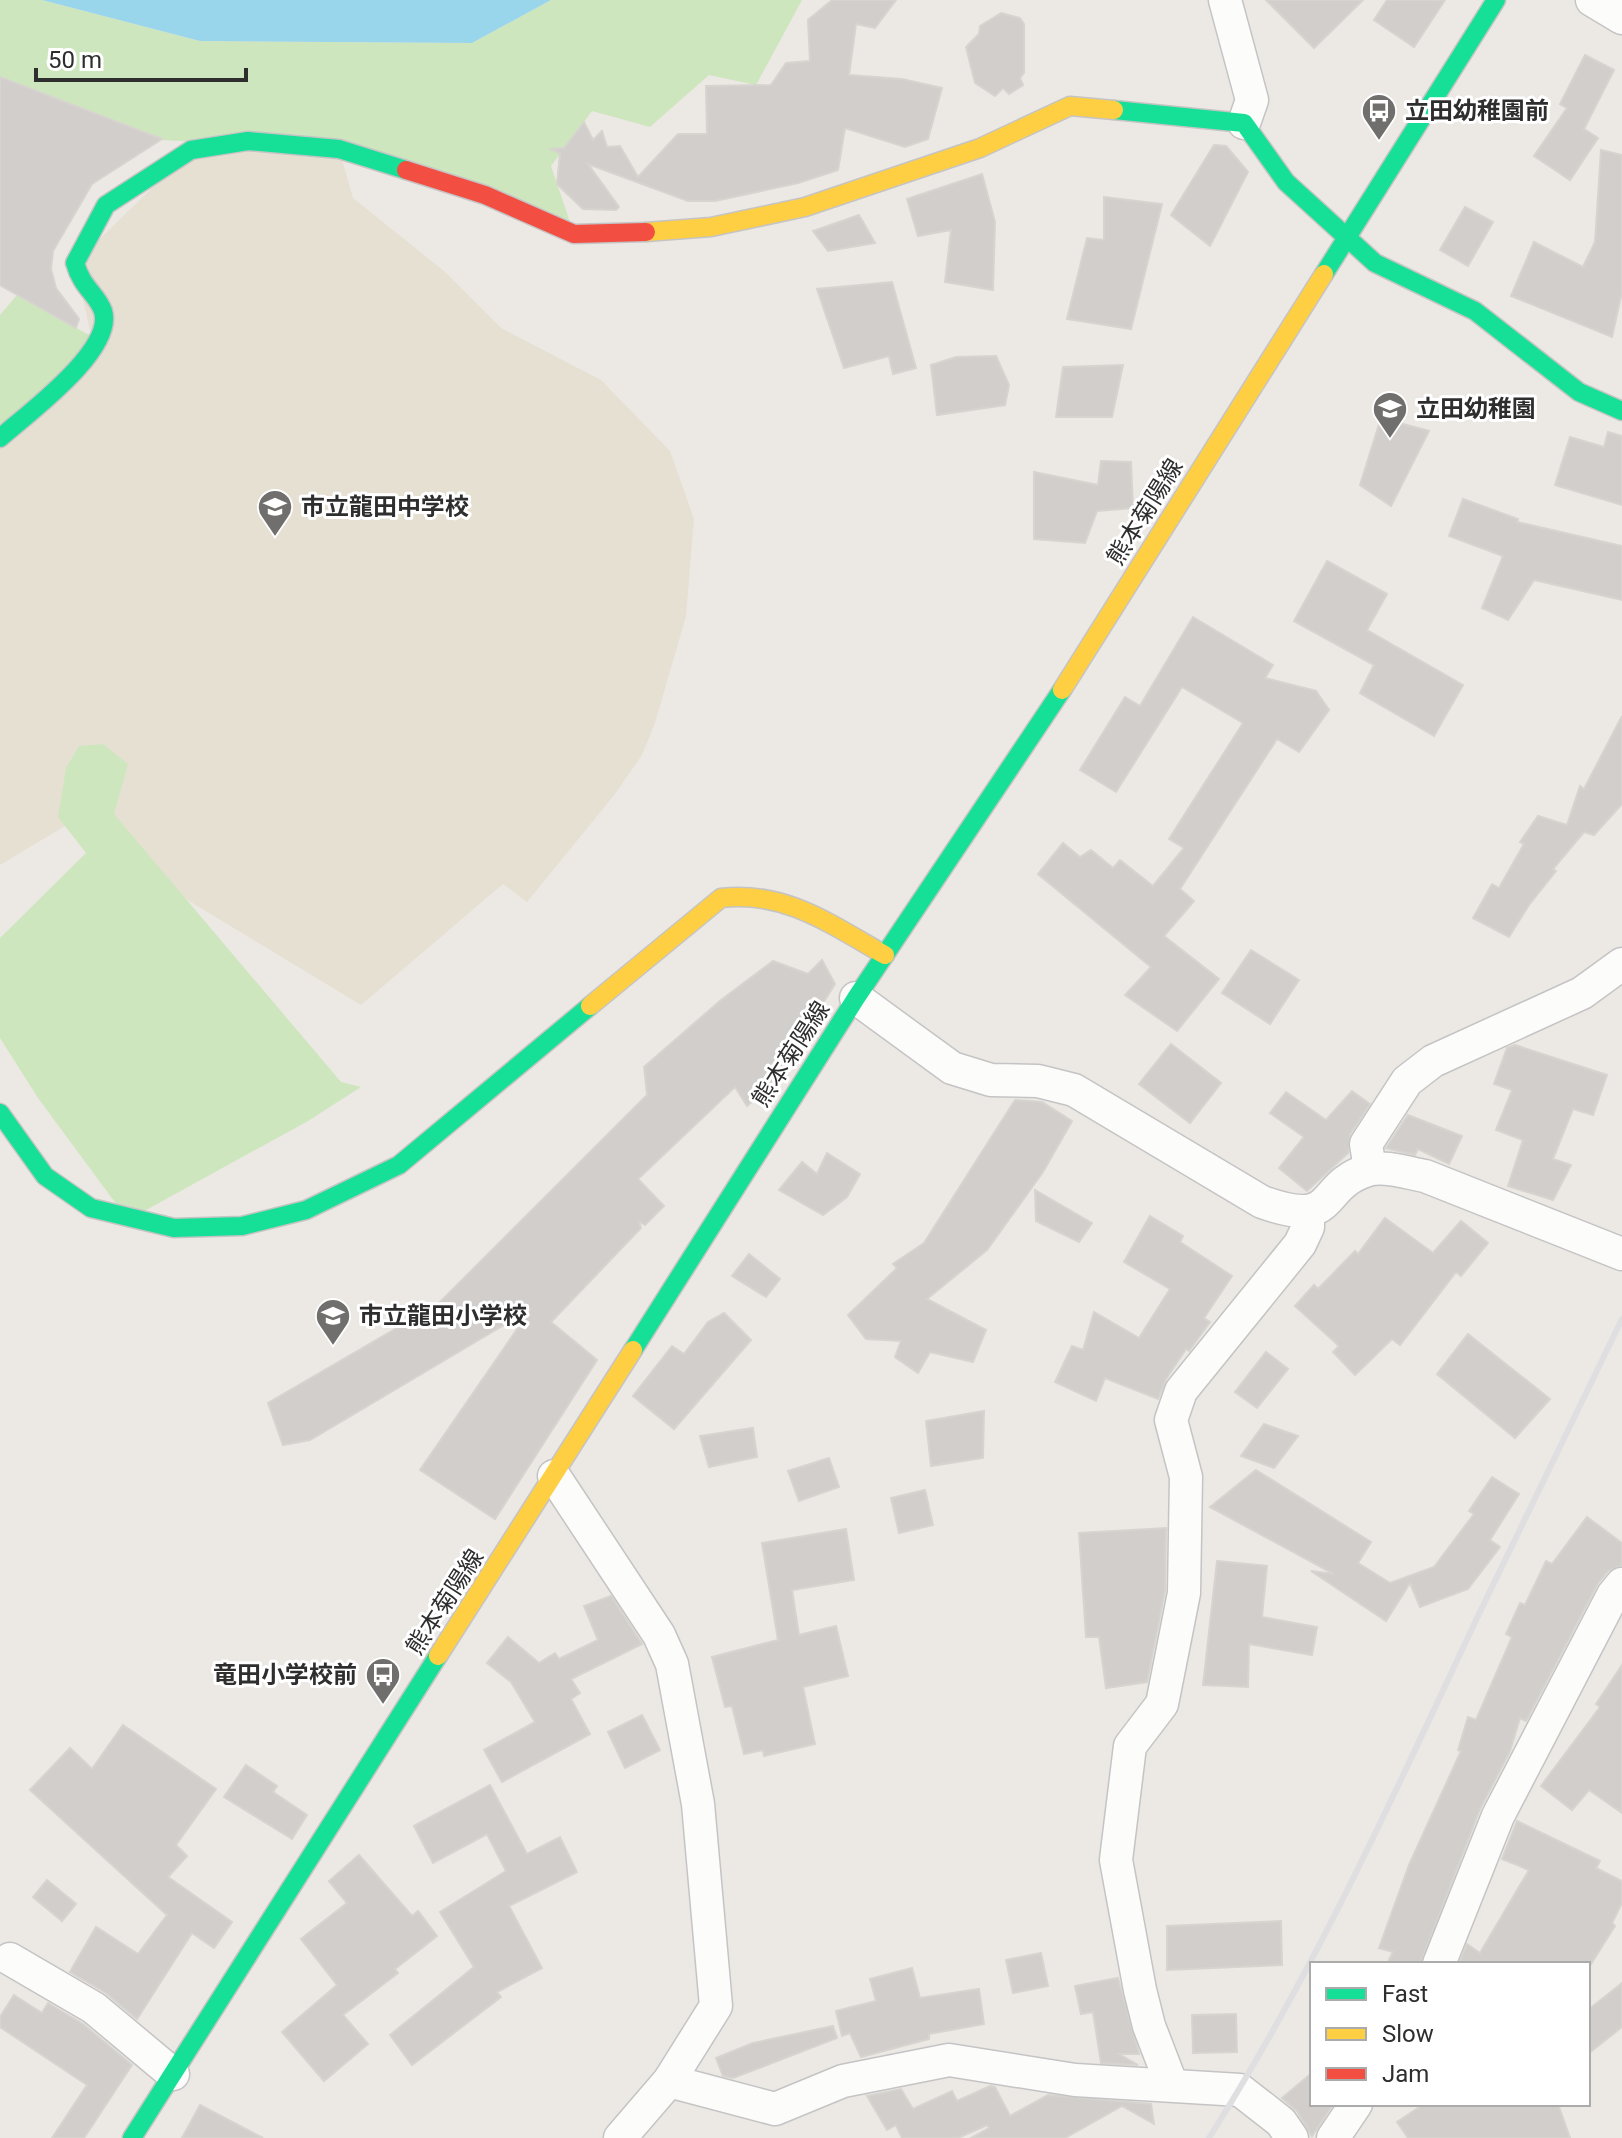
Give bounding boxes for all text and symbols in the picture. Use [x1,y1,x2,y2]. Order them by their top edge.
scale bar [36,32,246,82]
text: 50 m [48,46,102,74]
bus stop icon: 立田幼稚園前 [1360,92,1398,142]
place label: 立田幼稚園前 [1405,97,1549,125]
school or university icon: 立田幼稚園 [1371,390,1409,440]
place label: 立田幼稚園 [1416,395,1536,423]
street label: 熊本菊陽線 [1101,454,1189,570]
school or university icon: 市立龍田中学校 [256,488,294,538]
place label: 市立龍田中学校 [301,493,469,521]
street label: 熊本菊陽線 [747,996,835,1112]
school or university icon: 市立龍田小学校 [314,1297,352,1347]
place label: 市立龍田小学校 [359,1302,527,1330]
street label: 熊本菊陽線 [401,1544,489,1660]
bus stop icon: 竜田小学校前 [364,1656,402,1706]
place label: 竜田小学校前 [213,1661,357,1689]
legend [1310,1962,1590,2106]
text: Fast [1382,1980,1428,2008]
text: Slow [1382,2020,1434,2048]
text: Jam [1382,2060,1429,2088]

